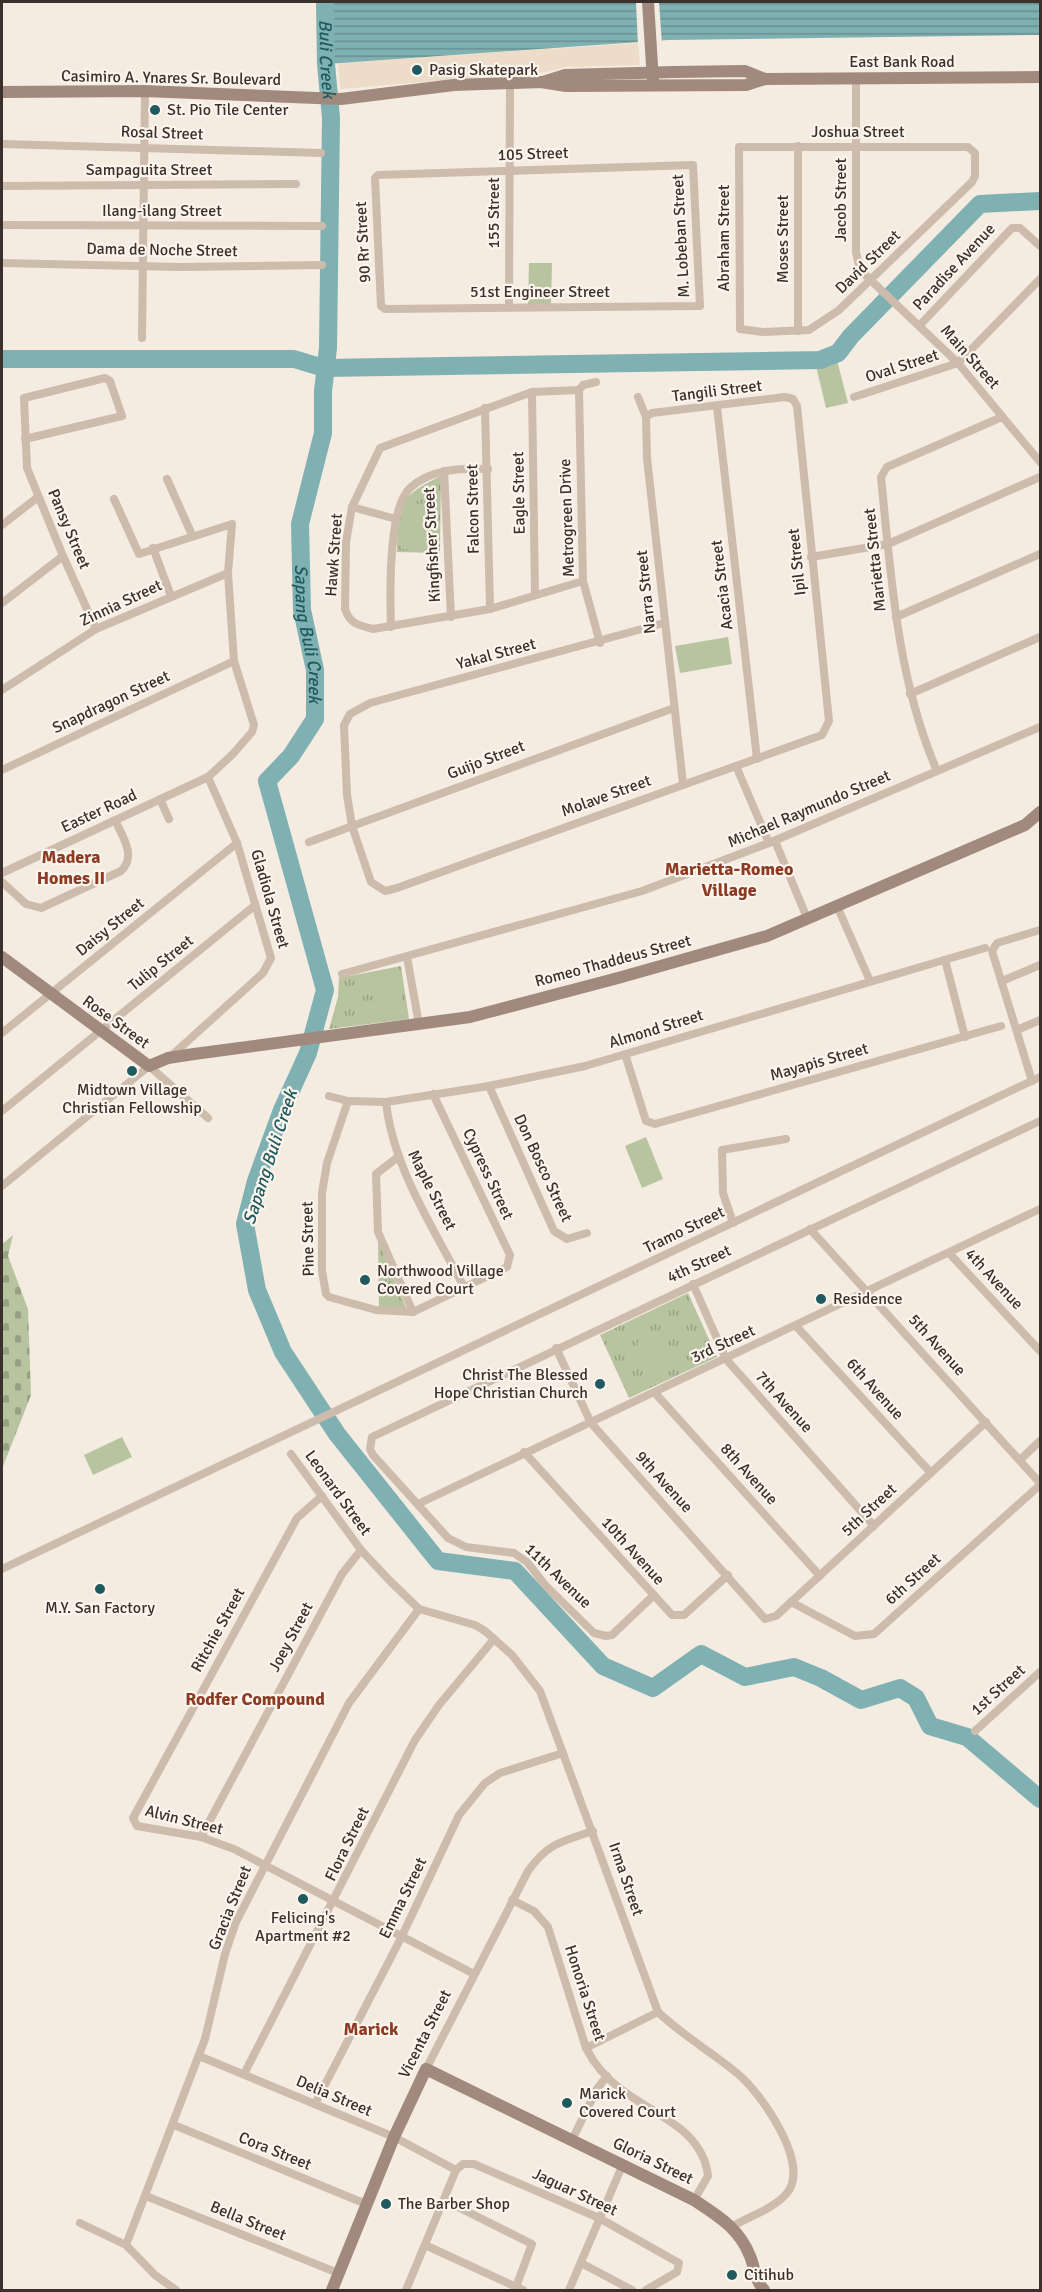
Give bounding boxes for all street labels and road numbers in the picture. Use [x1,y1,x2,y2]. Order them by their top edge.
street label: East Bank Road [849,52,955,72]
street label: Casimiro A. Ynares Sr. Boulevard [61,66,281,90]
street label: Rosal Street [120,122,204,144]
street label: Joshua Street [811,122,905,142]
street label: 105 Street [497,143,569,165]
street label: Jacob Street [831,157,851,242]
street label: Sampaguita Street [86,160,213,180]
street label: M. Lobeban Street [668,173,694,298]
street label: 155 Street [484,177,504,249]
street label: Abraham Street [714,184,734,291]
street label: Moses Street [773,194,793,283]
street label: 90 Rr Street [351,200,375,283]
street label: Ilang-ilang Street [102,201,222,221]
street label: Paradise Avenue [908,219,1000,315]
street label: David Street [831,226,905,298]
street label: Dama de Noche Street [86,239,238,261]
street label: 51st Engineer Street [470,282,610,302]
street label: Main Street [936,321,1004,393]
street label: Oval Street [863,345,942,387]
street label: Tangili Street [671,376,763,406]
street label: Eagle Street [508,451,530,535]
street label: Metrogreen Drive [555,458,579,578]
street label: Falcon Street [462,463,484,554]
street label: Pansy Street [43,486,95,573]
street label: Kingfisher Street [419,487,445,603]
street label: Marietta Street [860,507,890,613]
street label: Hawk Street [321,512,347,597]
street label: Ipil Street [783,527,810,597]
street label: Acacia Street [707,538,737,631]
street label: Narra Street [632,549,660,635]
street label: Zinnia Street [77,575,166,631]
street label: Yakal Street [454,634,538,674]
street label: Snapdragon Street [49,666,173,738]
street label: Guijo Street [444,736,528,784]
street label: Michael Raymundo Street [725,765,894,852]
street label: Molave Street [558,770,654,821]
street label: Easter Road [58,785,140,837]
street label: Gladiola Street [246,847,294,951]
street label: Daisy Street [72,893,149,961]
street label: Tulip Street [124,930,198,995]
street label: Romeo Thaddeus Street [533,930,694,991]
street label: Rose Street [79,991,154,1053]
street label: Almond Street [606,1005,706,1053]
street label: Mayapis Street [768,1038,871,1086]
street label: Don Bosco Street [509,1111,577,1226]
street label: Cypress Street [458,1125,518,1223]
street label: Maple Street [403,1147,461,1234]
street label: Pine Street [297,1201,319,1277]
street label: Tramo Street [640,1202,728,1258]
street label: 4th Street [664,1240,734,1287]
street label: 4th Avenue [961,1244,1027,1314]
street label: 5th Avenue [904,1310,970,1380]
street label: 3rd Street [688,1320,758,1367]
street label: 6th Avenue [842,1354,908,1424]
street label: 7th Avenue [751,1367,817,1437]
street label: 8th Avenue [716,1439,782,1509]
street label: Leonard Street [300,1446,376,1540]
street label: 9th Avenue [631,1447,697,1517]
street label: 5th Street [837,1479,901,1541]
street label: 10th Avenue [597,1513,669,1589]
street label: 11th Avenue [520,1539,596,1613]
street label: 6th Street [881,1549,945,1609]
street label: Ritchie Street [187,1584,250,1676]
street label: Joey Street [264,1598,318,1675]
street label: 1st Street [967,1660,1030,1720]
street label: Alvin Street [143,1801,225,1839]
street label: Flora Street [320,1803,374,1884]
street label: Irma Street [604,1840,648,1919]
street label: Emma Street [375,1854,431,1942]
street label: Gracia Street [204,1862,256,1953]
street label: Honoria Street [560,1942,610,2044]
street label: Vicenta Street [394,1986,456,2082]
street label: Delia Street [293,2071,375,2121]
street label: Cora Street [236,2127,315,2175]
street label: Gloria Street [610,2133,697,2189]
street label: Jaguar Street [529,2164,621,2221]
street label: Bella Street [207,2197,289,2245]

